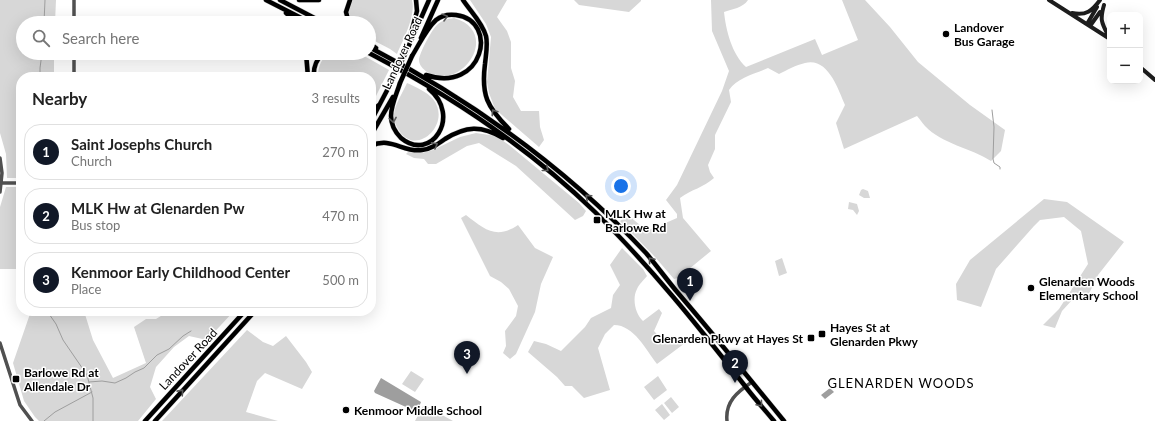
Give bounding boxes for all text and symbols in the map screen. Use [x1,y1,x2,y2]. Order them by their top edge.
map controls [1107,12,1143,84]
button: + [1107,12,1143,48]
one-way arrow [442,13,449,22]
street label: Landover Road [379,14,425,92]
search box [16,16,376,60]
place label: Landover Bus Garage [954,20,1015,49]
icon: search [30,27,52,49]
text: Search here [62,29,139,47]
marker: Landover Bus Garage [941,29,951,39]
button: − [1107,48,1143,84]
text: Nearby [32,88,87,109]
text: 3 results [312,90,360,106]
one-way arrow [492,109,499,116]
one-way arrow [388,117,396,123]
text: Saint Josephs Church [71,135,212,153]
one-way arrow [431,142,438,149]
text: 1 [42,144,50,160]
text: 270 m [322,144,359,160]
text: Church [71,153,112,169]
one-way arrow [541,164,548,171]
your location [611,176,631,196]
one-way arrow [585,194,593,201]
text: MLK Hw at Glenarden Pw [71,199,244,217]
place label: MLK Hw at Barlowe Rd [605,206,666,235]
text: 2 [42,208,50,224]
text: 470 m [322,208,359,224]
marker: MLK Hw at Barlowe Rd [592,215,602,225]
text: Bus stop [71,217,120,233]
one-way arrow [648,257,655,264]
text: Kenmoor Early Childhood Center [71,263,290,281]
pin: 1 [677,268,703,301]
text: 3 [42,272,50,288]
text: 500 m [322,272,359,288]
place label: Glenarden Woods Elementary School [1039,274,1138,303]
text: Place [71,281,101,297]
marker: Glenarden Woods Elementary School [1026,283,1036,293]
place label: Hayes St at Glenarden Pkwy [830,320,919,349]
street label: Landover Road [156,325,220,393]
marker: Hayes St at Glenarden Pkwy [817,329,827,339]
place label: Glenarden Pkwy at Hayes St [653,331,804,346]
marker: Glenarden Pkwy at Hayes St [806,333,816,343]
pin: 3 [454,341,480,374]
pin: 2 [722,350,748,383]
place label: Barlowe Rd at Allendale Dr [23,365,99,394]
marker: Barlowe Rd at Allendale Dr [11,374,21,384]
district label: GLENARDEN WOODS [827,375,975,391]
one-way arrow [176,389,184,397]
one-way arrow [755,399,762,406]
place label: Kenmoor Middle School [354,403,482,418]
marker: Kenmoor Middle School [341,405,351,415]

